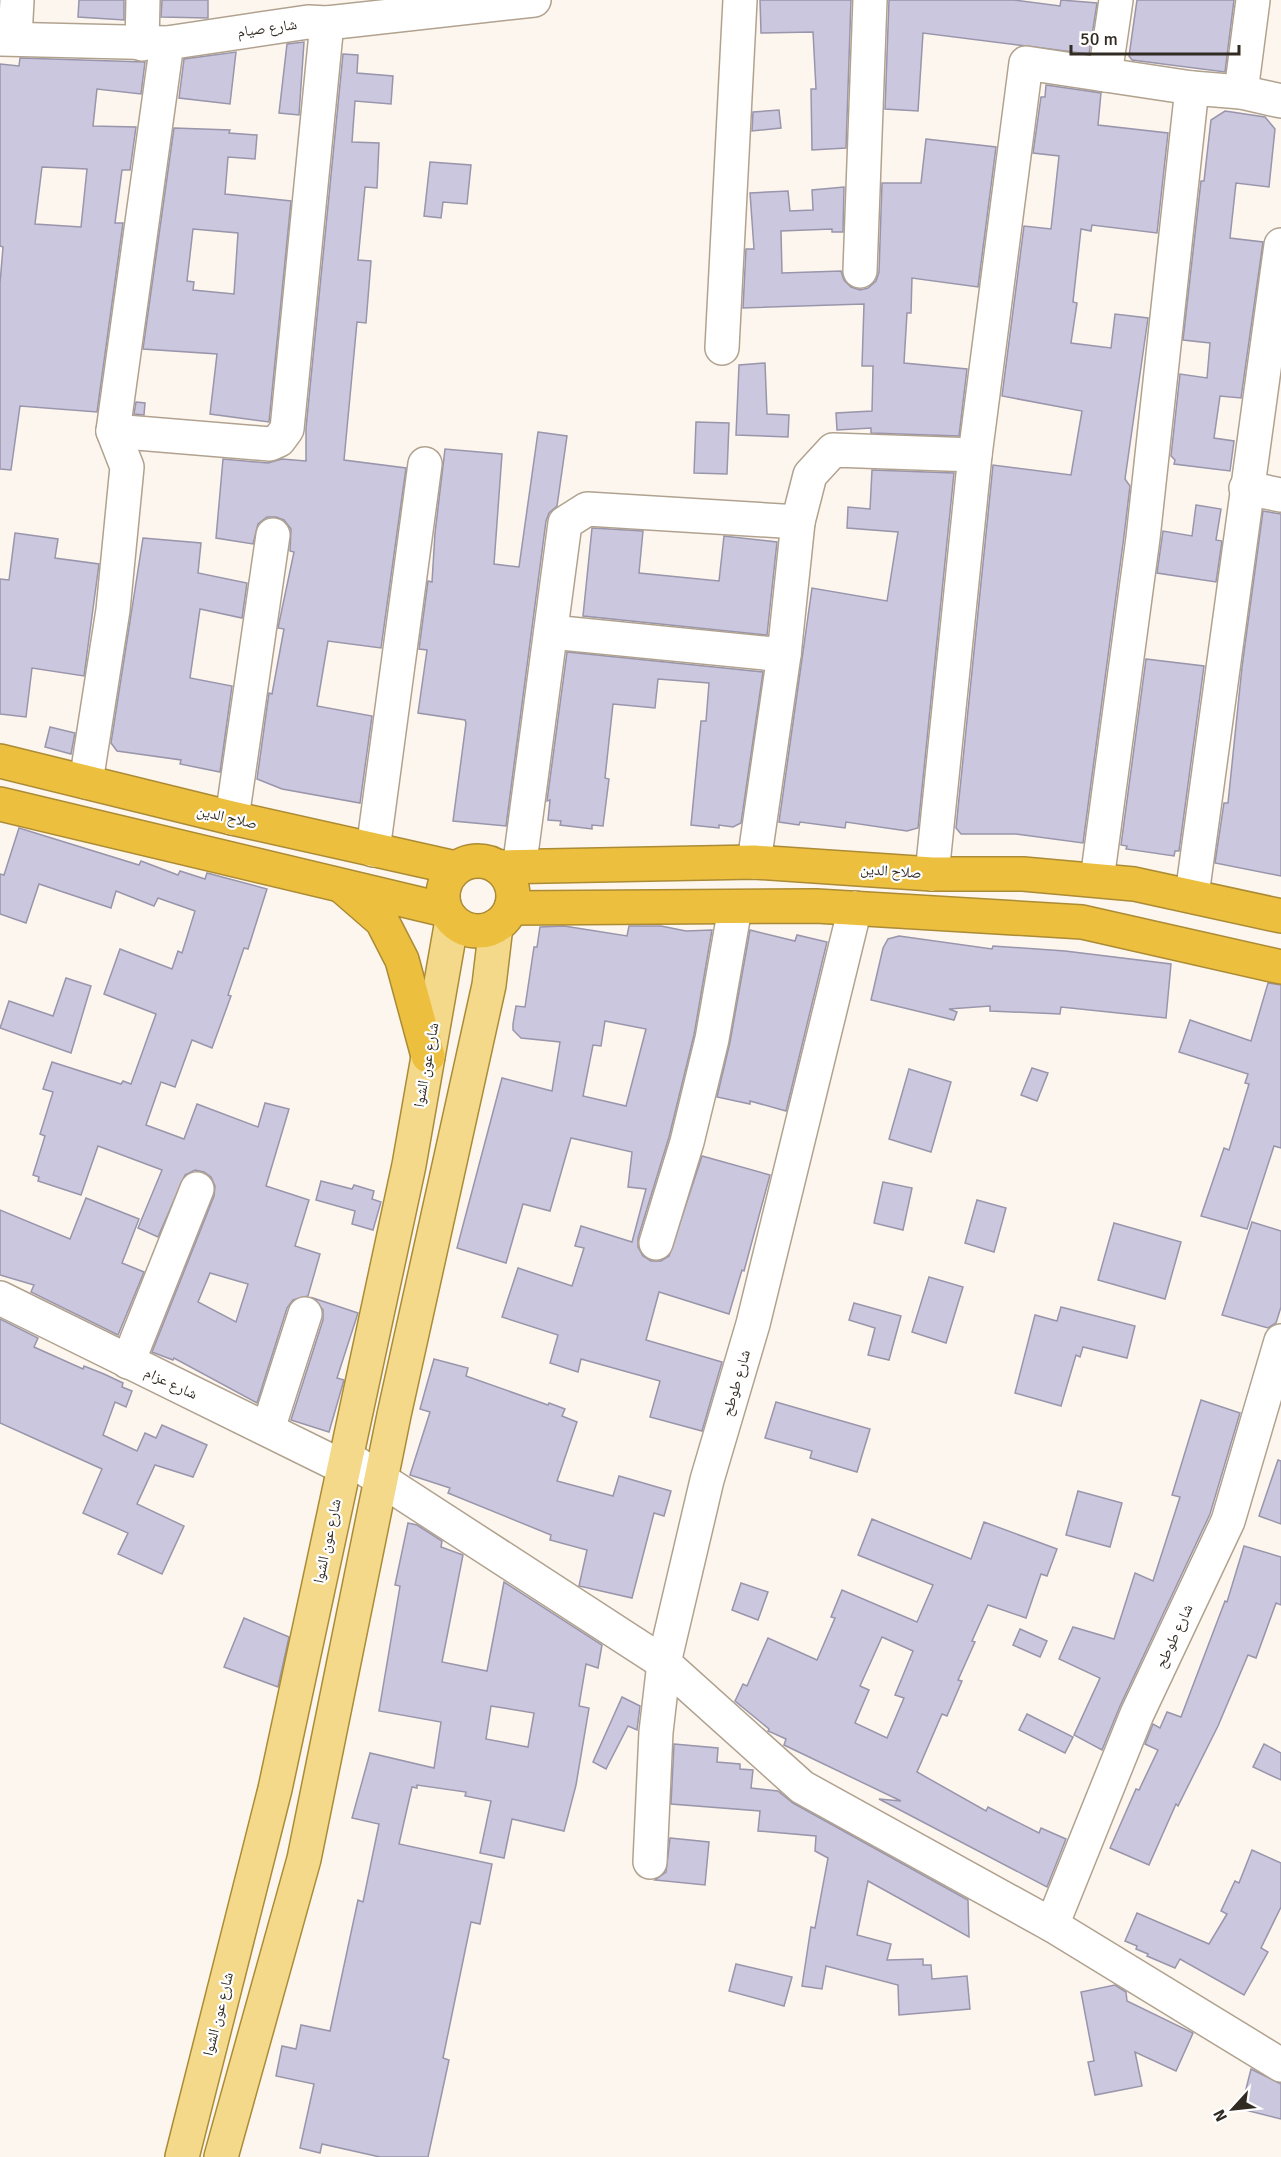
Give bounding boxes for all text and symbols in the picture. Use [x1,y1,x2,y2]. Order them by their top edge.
street label: شارع صيام [236,15,298,42]
scale bar [1071,18,1239,56]
text: 50 m [1080,28,1118,50]
street label: صلاح الدين [195,801,259,834]
street label: صلاح الدين [860,860,922,883]
street label: شارع عون الشوا [410,1021,443,1109]
street label: شارع طوطح [718,1347,755,1419]
street label: شارع عزام [141,1363,200,1404]
street label: شارع عون الشوا [309,1497,346,1585]
street label: شارع طوطح [1151,1601,1198,1671]
street label: شارع عون الشوا [199,1970,238,2058]
north arrow [1203,2079,1263,2139]
text: N [1209,2106,1232,2125]

